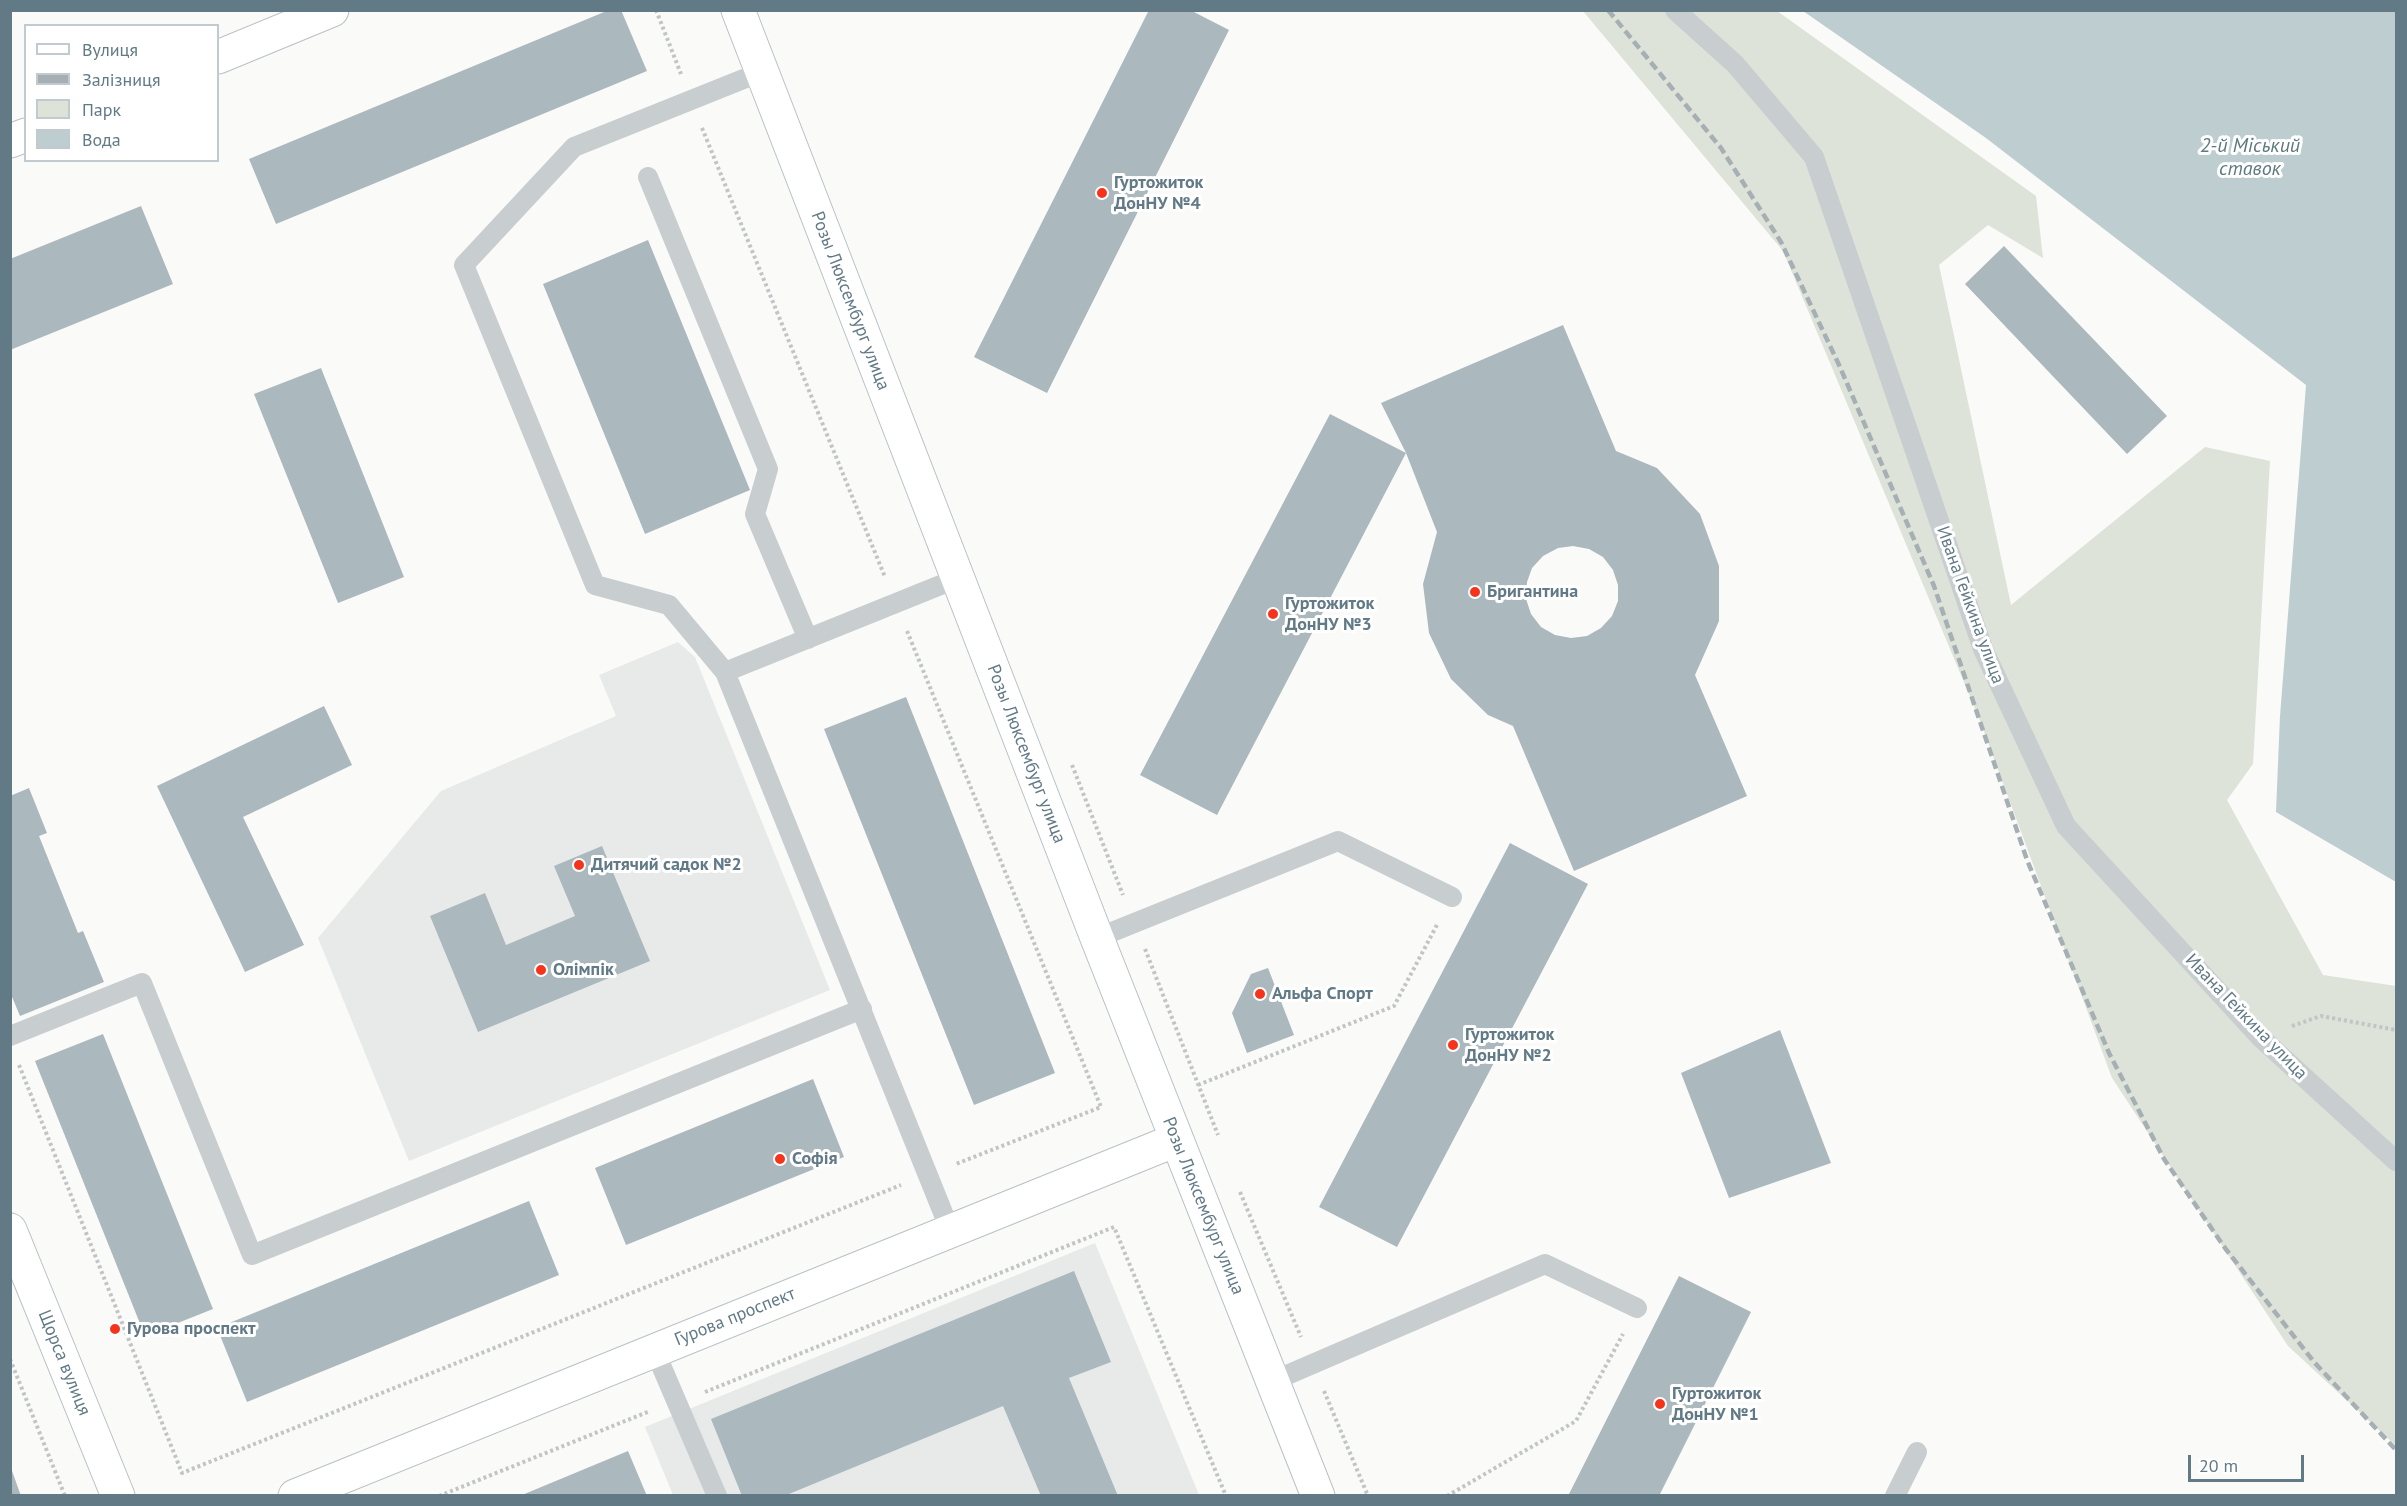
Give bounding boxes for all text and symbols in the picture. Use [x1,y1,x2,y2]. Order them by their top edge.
legend [24,24,219,162]
text: Вулиця [82,38,138,61]
text: Залізниця [82,68,160,91]
text: Парк [82,98,121,121]
text: Вода [82,128,121,151]
water label: 2-й Міський ставок [2200,134,2300,181]
place label: Гуртожиток ДонНУ №4 [1114,172,1203,214]
marker: Гуртожиток ДонНУ №4 [1095,186,1109,200]
street label: Розы Люксембург улица [806,209,894,393]
street label: Ивана Гейкина улица [1931,523,2009,687]
place label: Бригантина [1487,581,1578,603]
marker: Бригантина [1468,585,1482,599]
place label: Гуртожиток ДонНУ №3 [1285,593,1374,636]
marker: Гуртожиток ДонНУ №3 [1266,607,1280,621]
street label: Розы Люксембург улица [982,662,1070,846]
place label: Дитячий садок №2 [591,854,742,876]
marker: Дитячий садок №2 [572,858,586,872]
street label: Ивана Гейкина улица [2180,950,2312,1084]
place label: Олімпік [553,959,614,981]
marker: Олімпік [534,963,548,977]
place label: Альфа Спорт [1272,983,1373,1005]
marker: Альфа Спорт [1253,987,1267,1001]
place label: Гуртожиток ДонНУ №2 [1465,1024,1554,1066]
marker: Гуртожиток ДонНУ №2 [1446,1038,1460,1052]
street label: Розы Люксембург улица [1157,1114,1249,1298]
place label: Софія [792,1148,838,1170]
marker: Софія [773,1152,787,1166]
street label: Гурова проспект [672,1283,798,1351]
street label: Щорса вулиця [33,1307,95,1419]
place label: Гурова проспект [127,1318,255,1340]
marker: Гурова проспект [108,1322,122,1336]
place label: Гуртожиток ДонНУ №1 [1672,1383,1761,1426]
marker: Гуртожиток ДонНУ №1 [1653,1397,1667,1411]
scale bar [2191,1443,2306,1481]
text: 20 m [2199,1454,2238,1477]

